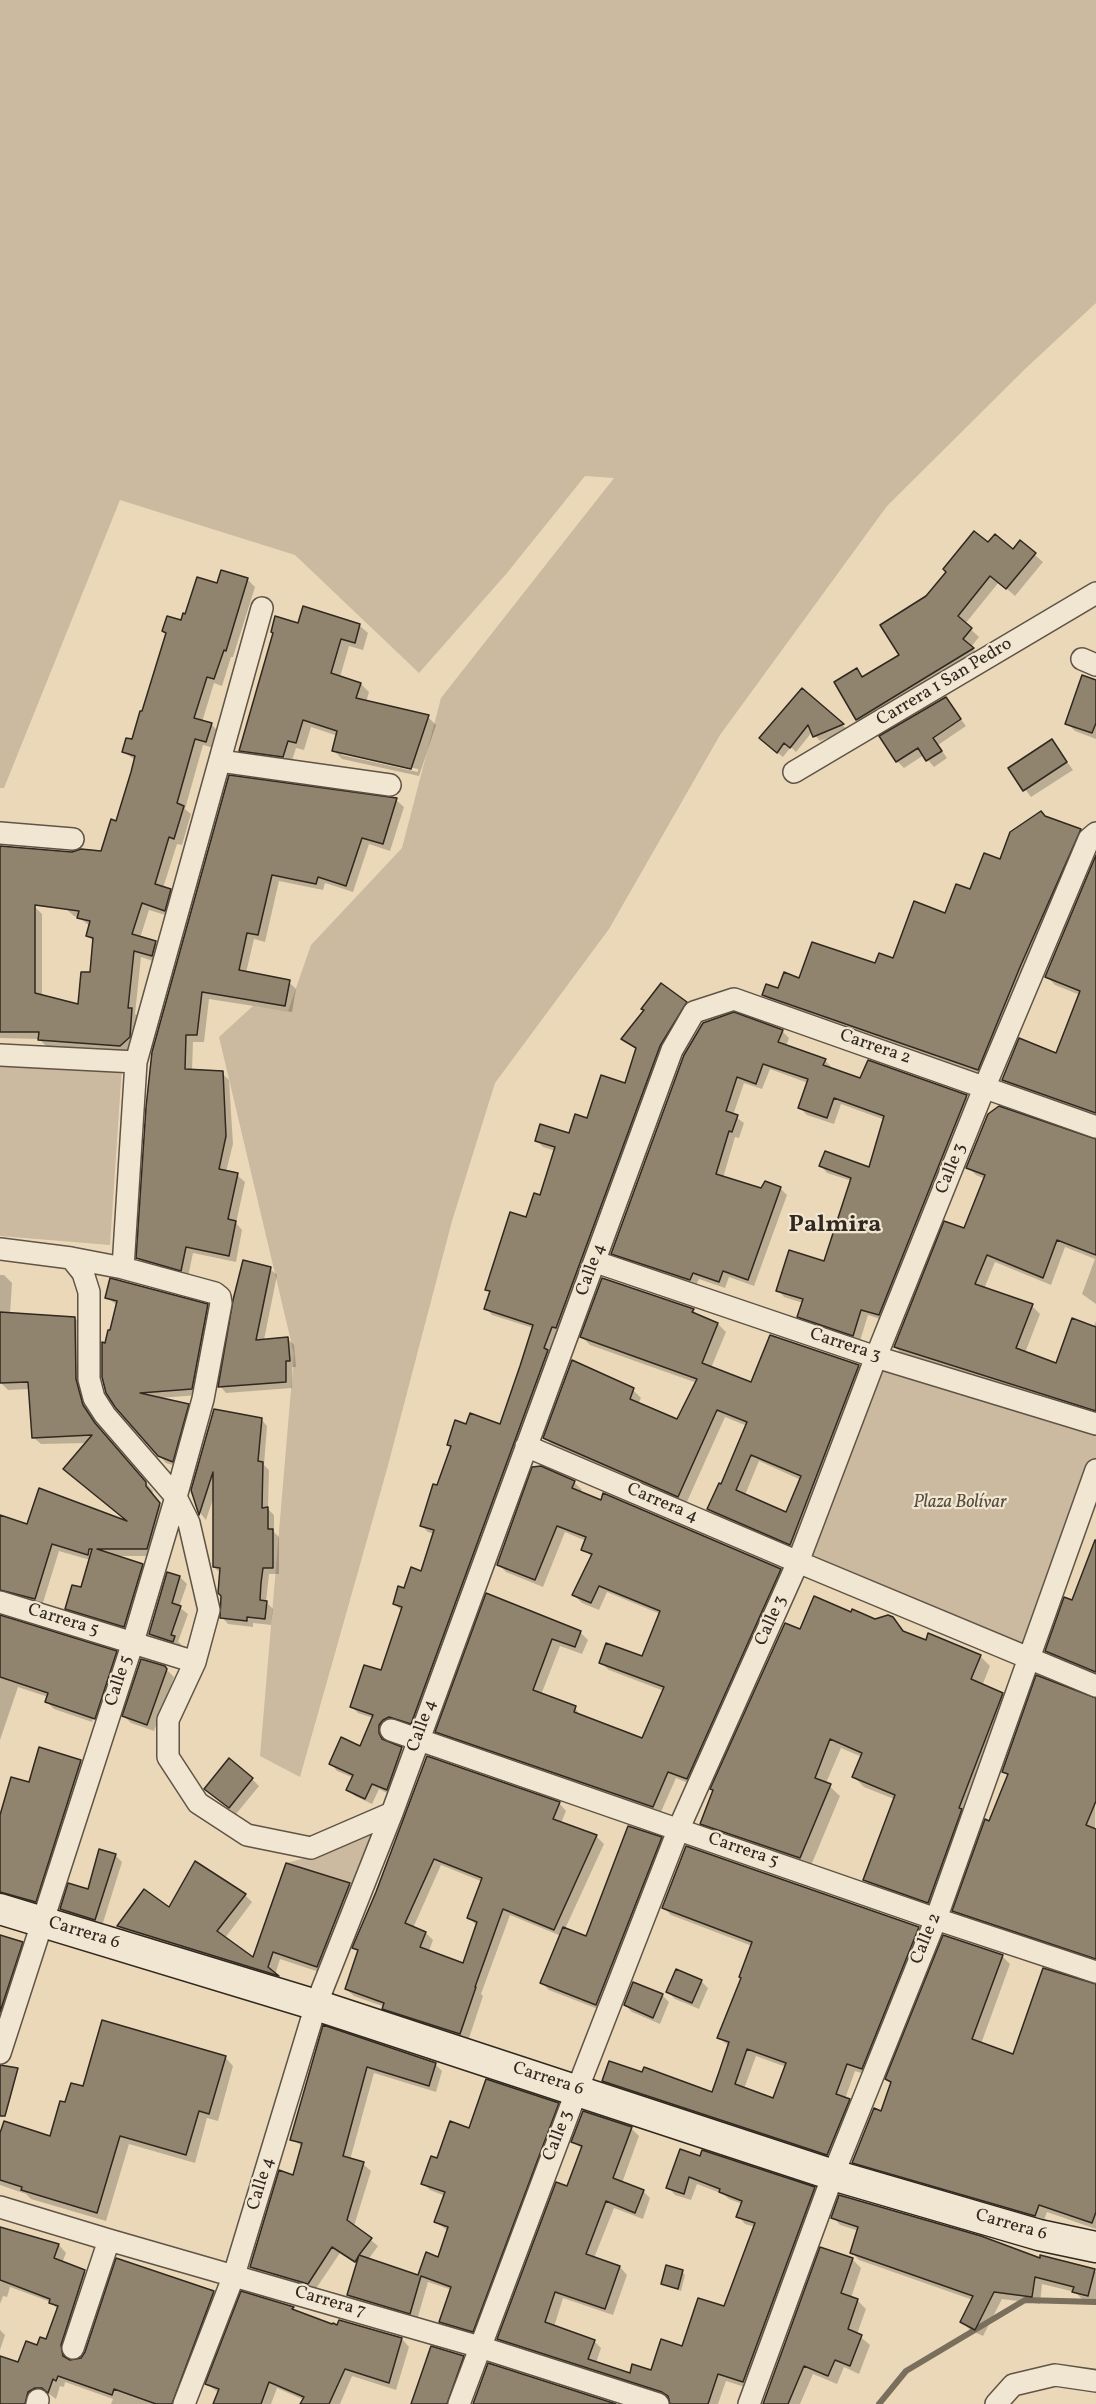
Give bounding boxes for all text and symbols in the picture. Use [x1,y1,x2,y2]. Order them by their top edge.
street label: Carrera 1 San Pedro [873,634,1017,732]
street label: Carrera 2 [836,1026,914,1070]
street label: Calle 3 [932,1140,972,1198]
district label: Palmira [789,1213,881,1241]
street label: Calle 4 [573,1241,611,1299]
street label: Carrera 3 [807,1324,883,1368]
street label: Carrera 4 [623,1479,701,1529]
park label: Plaza Bolívar [913,1493,1007,1515]
street label: Calle 3 [751,1592,793,1650]
street label: Carrera 5 [25,1600,101,1642]
street label: Calle 5 [102,1653,138,1709]
street label: Calle 4 [404,1697,442,1755]
street label: Carrera 5 [705,1829,781,1873]
street label: Calle 2 [907,1910,947,1968]
street label: Carrera 6 [46,1913,122,1955]
street label: Carrera 6 [510,2058,586,2102]
street label: Calle 3 [539,2107,579,2165]
street label: Calle 4 [244,2155,280,2213]
street label: Carrera 6 [973,2205,1049,2247]
street label: Carrera 7 [292,2283,368,2323]

